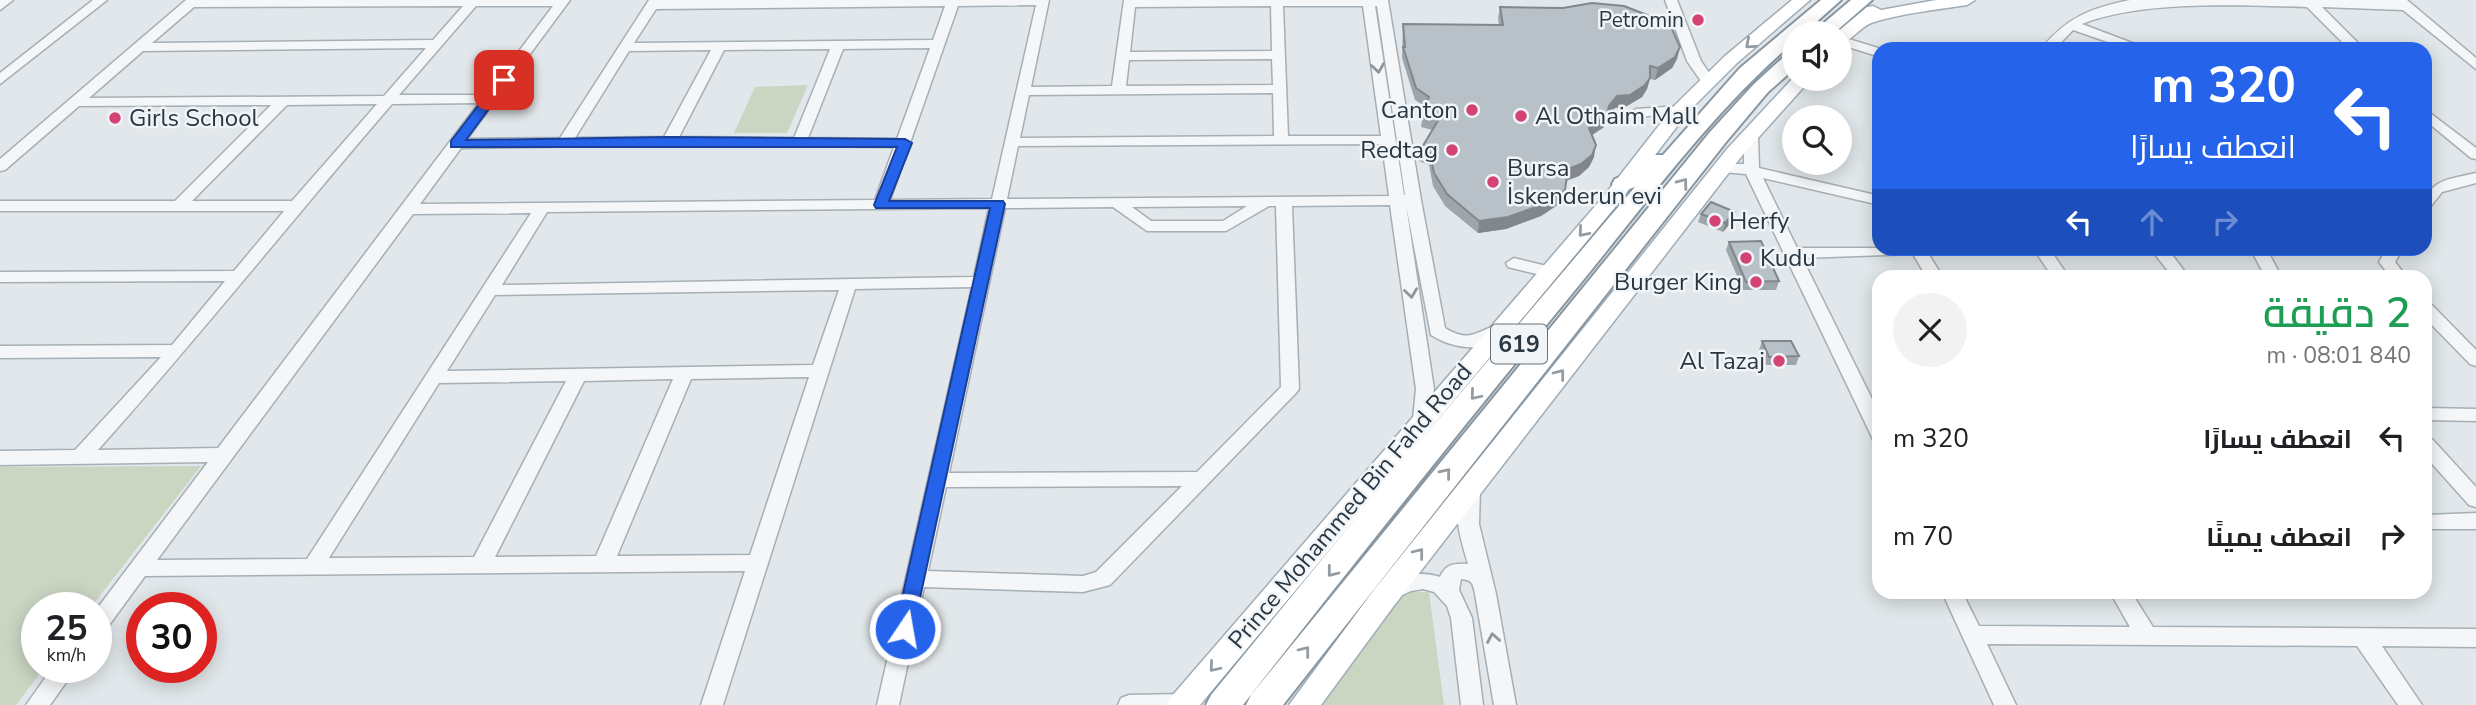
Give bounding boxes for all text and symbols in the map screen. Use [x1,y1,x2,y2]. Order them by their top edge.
place label: Petromin [1599,6,1684,34]
marker: Petromin [1690,12,1706,28]
map controls [1782,21,1852,175]
button: sound [1782,21,1852,91]
one-way arrow [1745,36,1758,48]
pin [474,50,534,110]
text: 320 m [2152,52,2296,119]
icon: arrive [485,61,523,99]
one-way arrow [1370,62,1385,73]
icon: left [2320,70,2411,161]
place label: Canton [1381,94,1458,126]
place label: Al Othaim Mall [1535,100,1699,132]
place label: Girls School [129,102,259,134]
marker: Canton [1464,102,1480,118]
button: search [1782,105,1852,175]
marker: Al Othaim Mall [1513,108,1529,124]
marker: Girls School [107,110,123,126]
text: انعطف يسارًا [2130,126,2296,169]
place label: Redtag [1360,134,1438,166]
marker: Redtag [1444,142,1460,158]
place label: Bursa İskenderun evi [1507,152,1662,212]
marker: Bursa İskenderun evi [1485,174,1501,190]
one-way arrow [1675,178,1687,191]
icon: left [2060,203,2098,241]
icon: ahead [2133,203,2171,241]
icon: right [2206,203,2244,241]
place label: Herfy [1729,205,1790,237]
marker: Herfy [1707,213,1723,229]
one-way arrow [1579,224,1591,237]
place label: Kudu [1760,242,1816,274]
marker: Kudu [1738,250,1754,266]
place label: Burger King [1614,266,1742,298]
marker: Burger King [1748,274,1764,290]
text: 2 دقيقة [2263,285,2411,342]
one-way arrow [1403,287,1418,298]
button: close [1893,293,1967,367]
road number: 619 [1491,324,1547,364]
text: 840 m · 08:01 [2266,340,2411,371]
place label: Al Tazaj [1680,345,1765,377]
marker: Al Tazaj [1771,353,1787,369]
street label: Prince Mohammed Bin Fahd Road [1221,357,1479,655]
one-way arrow [1551,369,1564,382]
one-way arrow [1471,387,1483,400]
icon: left [2373,419,2411,457]
text: 320 m [1893,421,1969,456]
text: انعطف يسارًا [2203,422,2352,457]
one-way arrow [1438,469,1451,481]
icon: right [2373,517,2411,555]
text: 70 m [1893,519,1953,554]
text: انعطف يمينًا [2206,520,2352,555]
one-way arrow [1410,548,1423,560]
one-way arrow [1328,564,1341,576]
speed limit sign: 30 [126,592,217,683]
position arrow [868,592,942,666]
text: 25 [45,605,88,652]
one-way arrow [1486,632,1501,644]
text: km/h [47,643,86,667]
one-way arrow [1297,647,1309,660]
one-way arrow [1210,659,1222,672]

